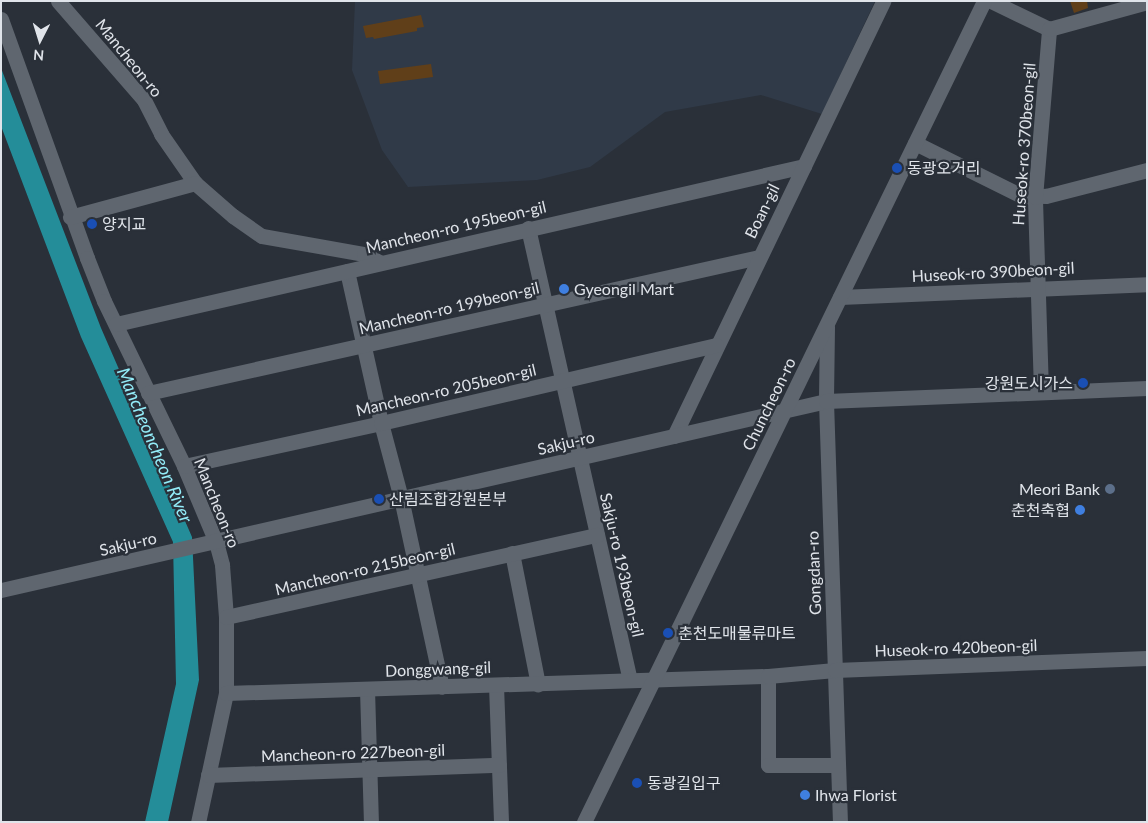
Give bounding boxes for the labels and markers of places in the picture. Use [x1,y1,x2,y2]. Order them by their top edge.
place label: 동광오거리 [907,158,981,178]
marker: 동광오거리 [891,162,903,174]
place label: 양지교 [102,214,146,234]
marker: 양지교 [86,218,98,230]
place label: Gyeongil Mart [574,279,674,299]
marker: Gyeongil Mart [558,283,570,295]
place label: 강원도시가스 [985,373,1073,393]
marker: 강원도시가스 [1077,377,1089,389]
place label: Meori Bank [1019,479,1100,499]
marker: Meori Bank [1104,483,1116,495]
place label: 산림조합강원본부 [389,489,507,509]
marker: 산림조합강원본부 [373,493,385,505]
place label: 춘천축협 [1011,500,1070,520]
marker: 춘천축협 [1074,504,1086,516]
place label: 춘천도매물류마트 [678,623,796,643]
marker: 춘천도매물류마트 [662,627,674,639]
place label: 동광길입구 [647,773,721,793]
marker: 동광길입구 [631,777,643,789]
place label: Ihwa Florist [815,785,897,805]
marker: Ihwa Florist [799,789,811,801]

